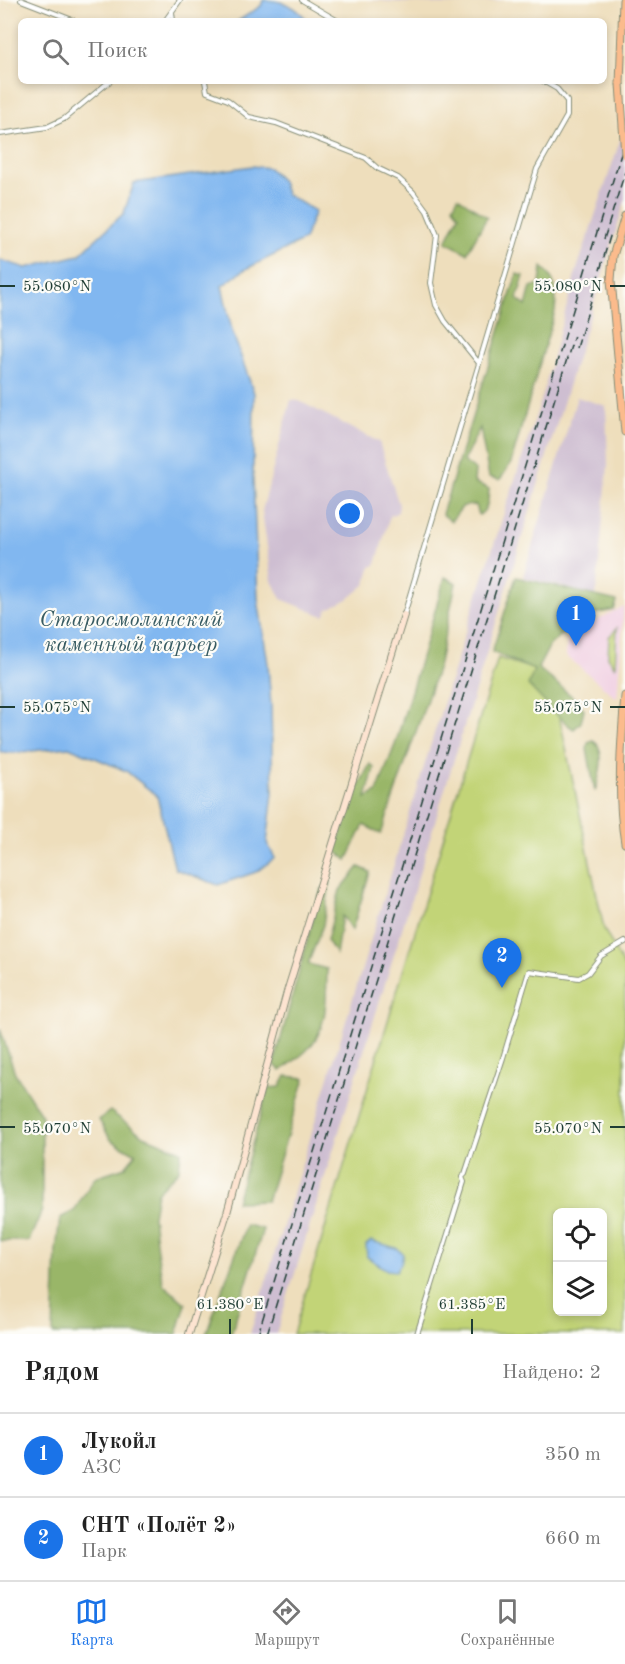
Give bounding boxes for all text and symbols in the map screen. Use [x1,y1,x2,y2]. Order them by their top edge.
search box [18,18,607,84]
icon: search [39,35,72,68]
text: Поиск [87,40,148,62]
text: 55.080°N [23,280,91,295]
text: 55.080°N [534,280,602,295]
your location [335,499,364,528]
pin: 1 [556,596,596,646]
water label: Старосмолинский каменный карьер [39,609,223,656]
text: 55.075°N [23,701,91,716]
text: 55.075°N [534,701,602,716]
pin: 2 [482,938,522,988]
text: 55.070°N [23,1122,91,1137]
text: 55.070°N [534,1122,602,1137]
map controls [553,1208,607,1316]
button: locate [553,1208,607,1262]
button: layers [553,1262,607,1316]
text: 61.380°E [197,1298,263,1313]
text: 61.385°E [439,1298,505,1313]
text: Рядом [24,1360,99,1386]
text: Найдено: 2 [502,1363,601,1383]
text: Лукойл [81,1431,156,1453]
text: 1 [38,1445,49,1465]
text: 350 m [545,1445,601,1465]
text: АЗС [81,1458,122,1478]
text: СНТ «Полёт 2» [81,1515,236,1537]
text: 2 [38,1529,49,1549]
text: 660 m [545,1529,601,1549]
text: Парк [81,1542,127,1562]
tab: Карта [70,1595,114,1651]
tab: Маршрут [254,1595,320,1651]
tab: Сохранённые [460,1595,555,1651]

